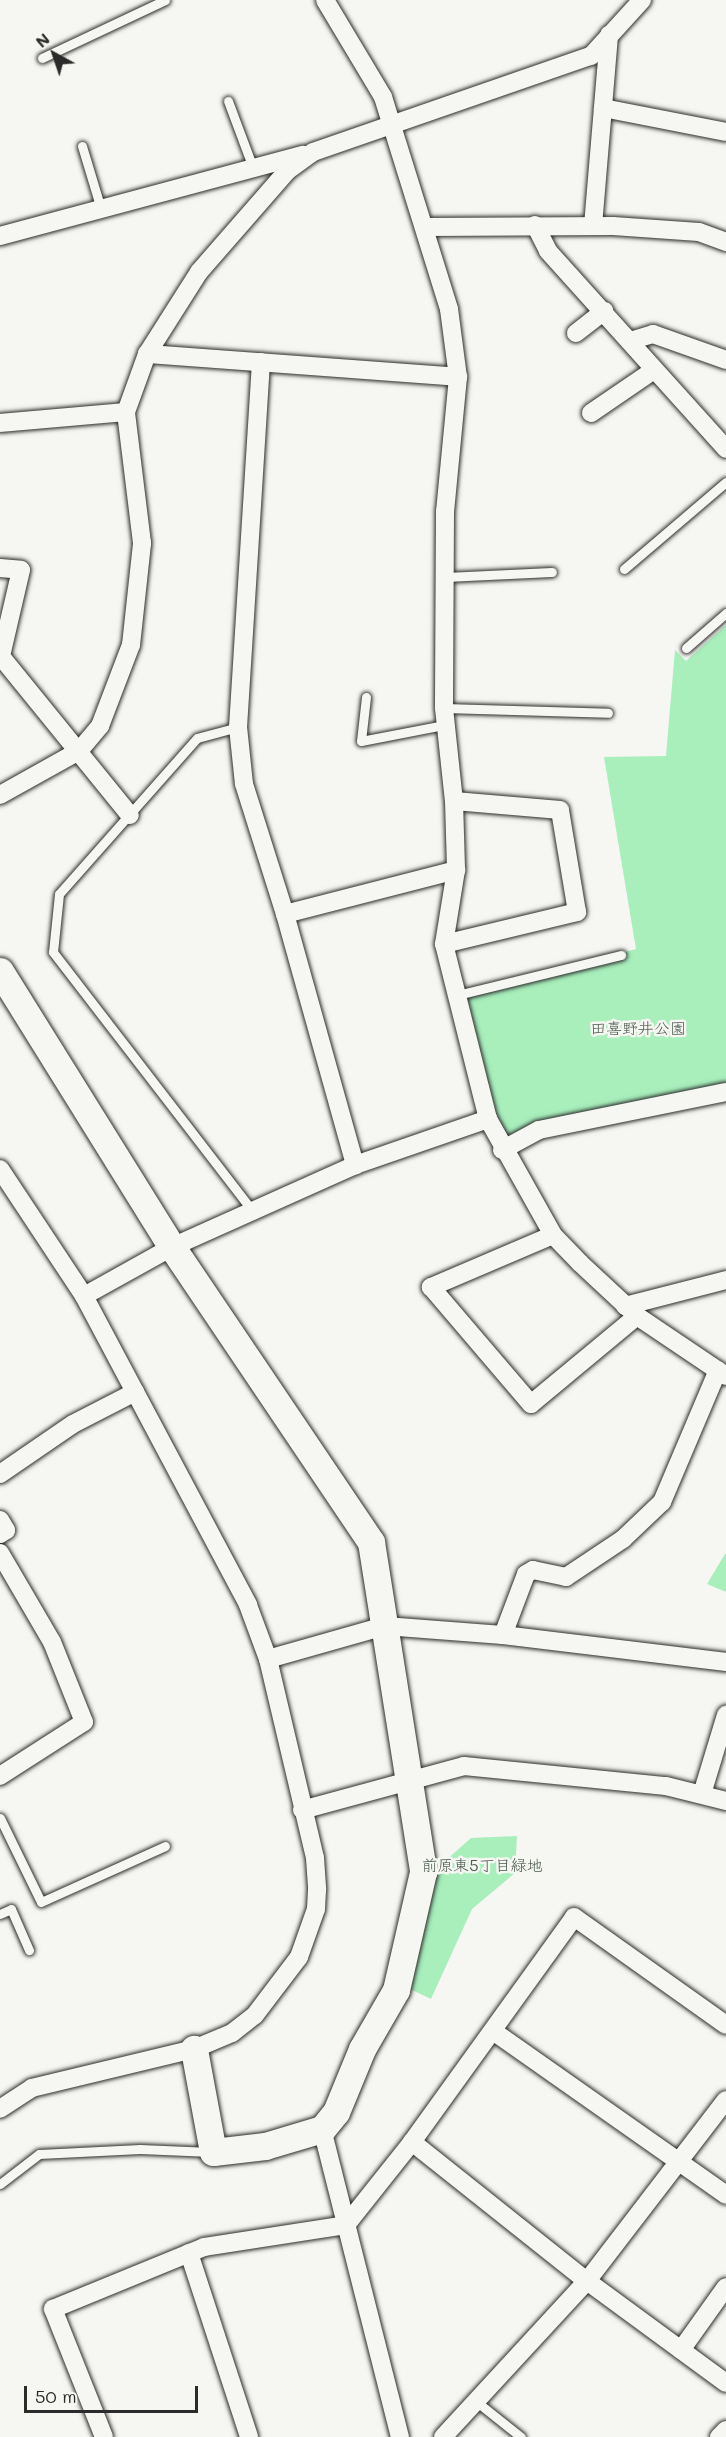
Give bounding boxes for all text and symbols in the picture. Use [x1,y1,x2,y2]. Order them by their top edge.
north arrow [24,24,84,84]
text: N [31,28,54,52]
park label: 田喜野井公園 [590,1018,686,1038]
park label: 前原東5丁目緑地 [421,1855,543,1875]
scale bar [27,2374,201,2412]
text: 50 m [35,2384,77,2408]

